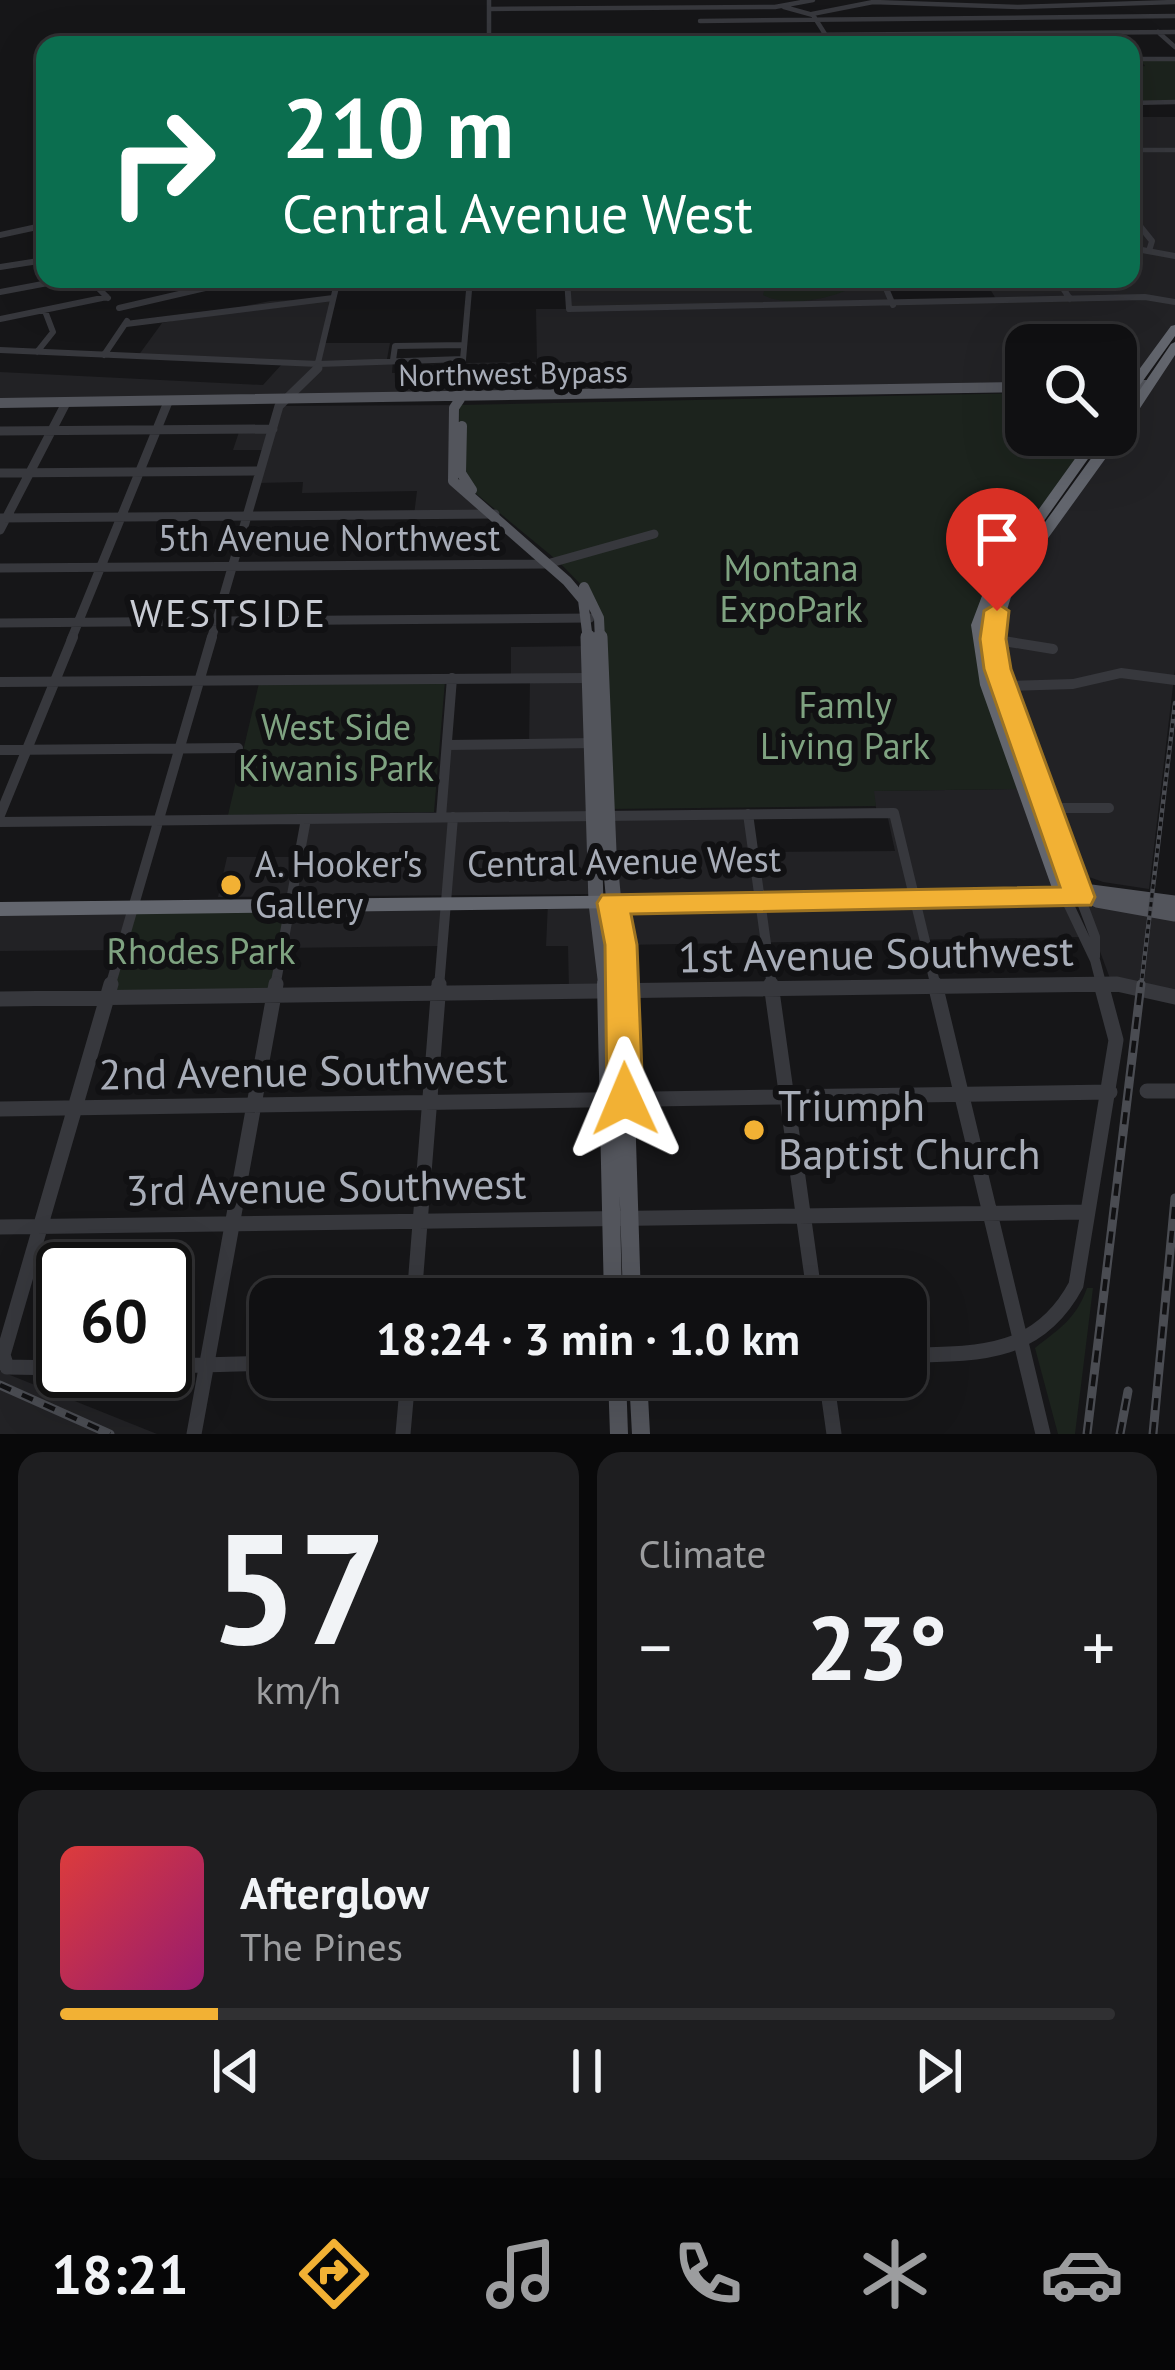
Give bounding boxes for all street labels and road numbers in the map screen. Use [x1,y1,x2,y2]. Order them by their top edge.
street label: Northwest Bypass [398,351,628,394]
street label: 5th Avenue Northwest [158,514,500,561]
street label: Central Avenue West [467,834,781,887]
street label: 1st Avenue Southwest [678,923,1074,984]
street label: 2nd Avenue Southwest [98,1039,508,1102]
street label: 3rd Avenue Southwest [125,1156,527,1217]

